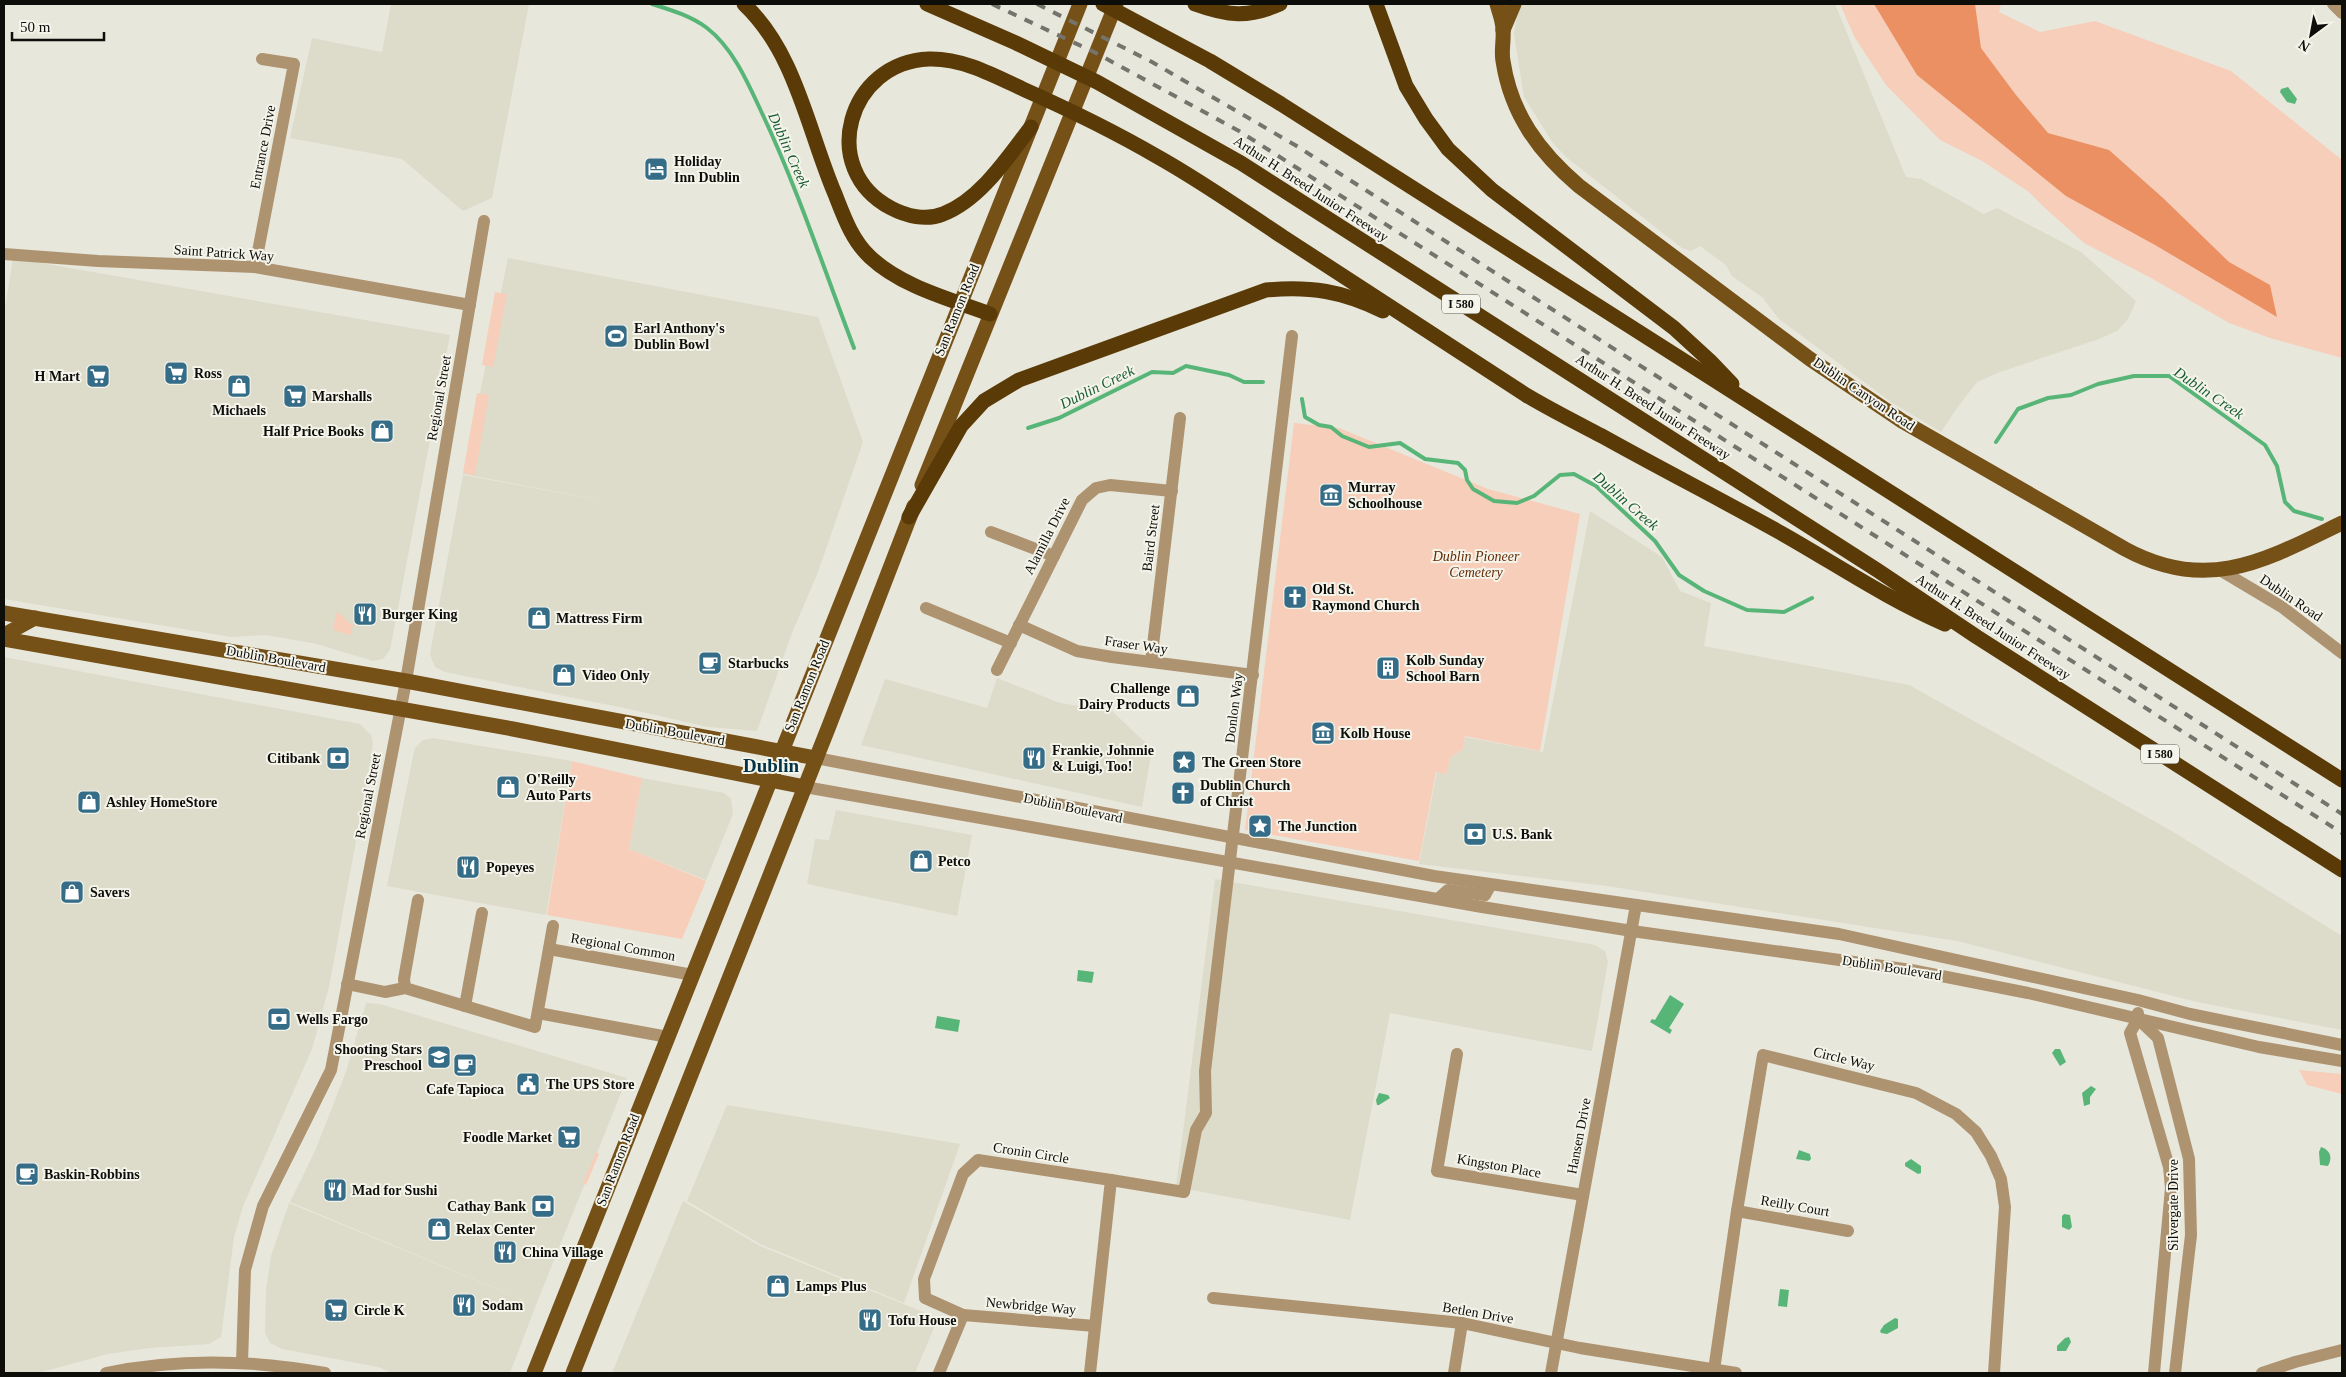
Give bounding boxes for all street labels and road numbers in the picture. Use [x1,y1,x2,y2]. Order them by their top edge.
street label: Entrance Drive [248,104,278,190]
street label: Arthur H. Breed Junior Freeway [1231,133,1391,245]
street label: Saint Patrick Way [173,242,275,264]
street label: San Ramon Road [932,262,982,358]
road number: I 580 [1442,294,1480,314]
street label: Arthur H. Breed Junior Freeway [1573,351,1733,463]
street label: Regional Street [424,354,454,442]
street label: Dublin Canyon Road [1810,355,1918,433]
street label: Alamilla Drive [1021,495,1073,577]
street label: Baird Street [1139,504,1163,572]
street label: Arthur H. Breed Junior Freeway [1913,571,2073,683]
street label: Dublin Road [2257,572,2325,624]
street label: Fraser Way [1103,633,1169,657]
street label: San Ramon Road [782,638,832,734]
street label: Dublin Boulevard [225,643,327,675]
street label: Donlon Way [1222,672,1246,744]
street label: Dublin Boulevard [624,716,726,748]
road number: I 580 [2141,744,2179,764]
street label: Regional Street [352,752,384,840]
street label: Dublin Boulevard [1022,790,1124,826]
street label: Regional Common [569,930,677,964]
street label: Dublin Boulevard [1841,953,1943,983]
street label: Circle Way [1812,1044,1876,1074]
street label: Hansen Drive [1564,1097,1594,1175]
street label: San Ramon Road [593,1112,643,1208]
street label: Cronin Circle [992,1140,1070,1166]
street label: Kingston Place [1456,1151,1542,1181]
street label: Silvergate Drive [2166,1159,2181,1251]
street label: Reilly Court [1759,1193,1831,1219]
street label: Newbridge Way [985,1295,1077,1317]
street label: Betlen Drive [1441,1299,1515,1327]

